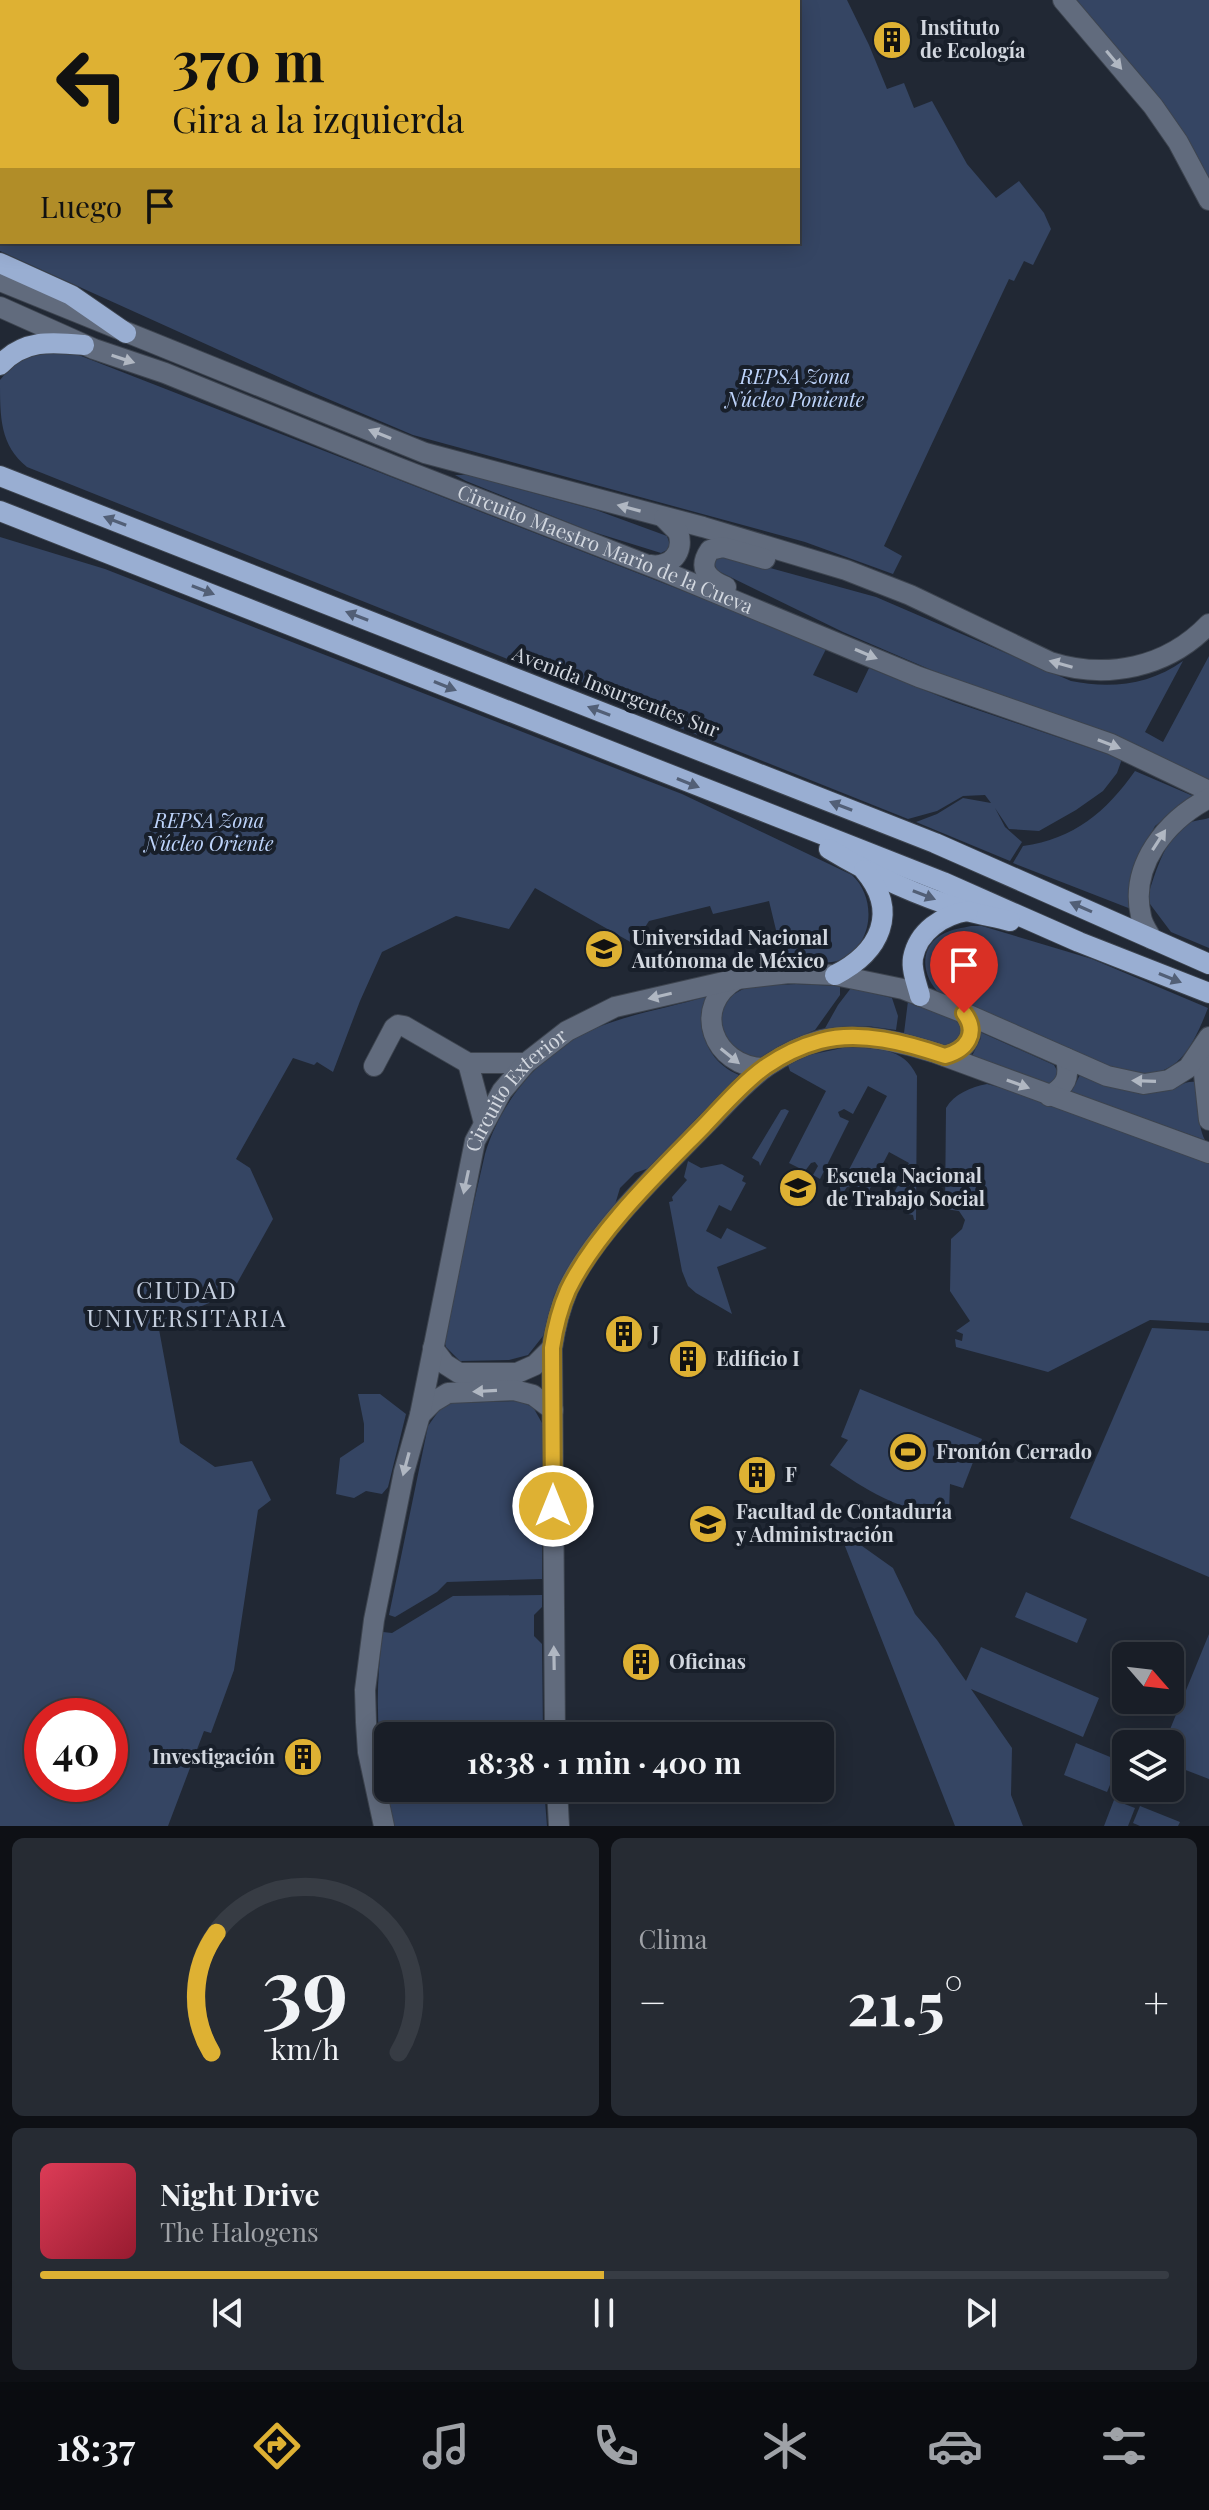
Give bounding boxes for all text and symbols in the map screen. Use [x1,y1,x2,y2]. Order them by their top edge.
place label: Instituto de Ecología [920,13,1026,63]
building icon: Instituto de Ecología [871,19,913,61]
text: 370 m [172,22,325,97]
icon: left [40,32,144,136]
one-way arrow [1105,49,1122,69]
text: Gira a la izquierda [172,94,464,142]
icon: arrive [138,184,182,228]
text: Luego [40,186,122,226]
one-way arrow [111,353,135,366]
park label: REPSA Zona Núcleo Poniente [724,362,865,412]
one-way arrow [368,428,392,441]
street label: Circuito Maestro Mario de la Cueva [454,477,758,619]
one-way arrow [616,501,640,514]
one-way arrow [103,514,127,527]
one-way arrow [191,584,215,597]
one-way arrow [345,609,369,622]
street label: Avenida Insurgentes Sur [508,638,724,743]
one-way arrow [854,648,878,661]
one-way arrow [1048,658,1073,670]
one-way arrow [433,679,457,692]
one-way arrow [587,704,611,717]
one-way arrow [1097,738,1121,751]
one-way arrow [676,777,700,790]
one-way arrow [829,799,853,812]
park label: REPSA Zona Núcleo Oriente [143,806,274,856]
one-way arrow [1152,830,1167,851]
one-way arrow [912,889,936,902]
one-way arrow [1069,900,1092,914]
place label: Universidad Nacional Autónoma de México [631,923,828,973]
school or university icon: Universidad Nacional Autónoma de México [583,928,625,970]
pin [930,931,998,1013]
icon: arrive [942,943,986,987]
one-way arrow [1158,971,1182,984]
one-way arrow [648,990,673,1003]
street label: Circuito Exterior [458,1021,572,1154]
one-way arrow [720,1047,740,1064]
one-way arrow [1130,1075,1156,1088]
one-way arrow [1006,1079,1030,1091]
place label: Escuela Nacional de Trabajo Social [826,1161,985,1211]
school or university icon: Escuela Nacional de Trabajo Social [777,1167,819,1209]
one-way arrow [459,1170,471,1195]
district label: CIUDAD UNIVERSITARIA [86,1273,288,1333]
building icon: J [603,1313,645,1355]
place label: J [651,1319,659,1346]
building icon: Edificio I [667,1338,709,1380]
place label: Edificio I [716,1344,800,1371]
one-way arrow [472,1385,497,1398]
sports icon: Frontón Cerrado [887,1431,929,1473]
place label: Frontón Cerrado [936,1437,1092,1464]
one-way arrow [400,1451,412,1476]
building icon: F [736,1454,778,1496]
place label: F [785,1460,797,1487]
position arrow [511,1464,595,1548]
place label: Facultad de Contaduría y Administración [735,1497,953,1547]
school or university icon: Facultad de Contaduría y Administración [687,1503,729,1545]
building icon: Oficinas [620,1641,662,1683]
north arrow [1112,1642,1184,1714]
map controls [1112,1642,1184,1802]
one-way arrow [548,1645,560,1670]
place label: Oficinas [669,1647,746,1674]
speed limit sign: 40 [24,1698,128,1802]
button: layers [1112,1730,1184,1802]
building icon: Investigación [282,1736,324,1778]
place label: Investigación [152,1742,276,1769]
text: 18:38 · 1 min · 400 m [467,1742,741,1782]
text: Clima [639,1921,707,1956]
text: 39 [262,1929,349,2040]
text: 21.5° [847,1961,963,2041]
text: − [639,1971,667,2030]
text: + [1143,1971,1169,2030]
text: km/h [271,2029,340,2067]
text: Night Drive [160,2174,320,2214]
text: The Halogens [160,2214,319,2249]
icon: previous [206,2291,250,2335]
icon: pause [582,2291,626,2335]
icon: next [959,2291,1003,2335]
icon: directions [249,2418,305,2474]
icon: music [418,2418,474,2474]
icon: phone [588,2418,644,2474]
icon: climate [757,2418,813,2474]
icon: car [927,2418,983,2474]
icon: filters [1096,2418,1152,2474]
text: 18:37 [57,2422,135,2470]

